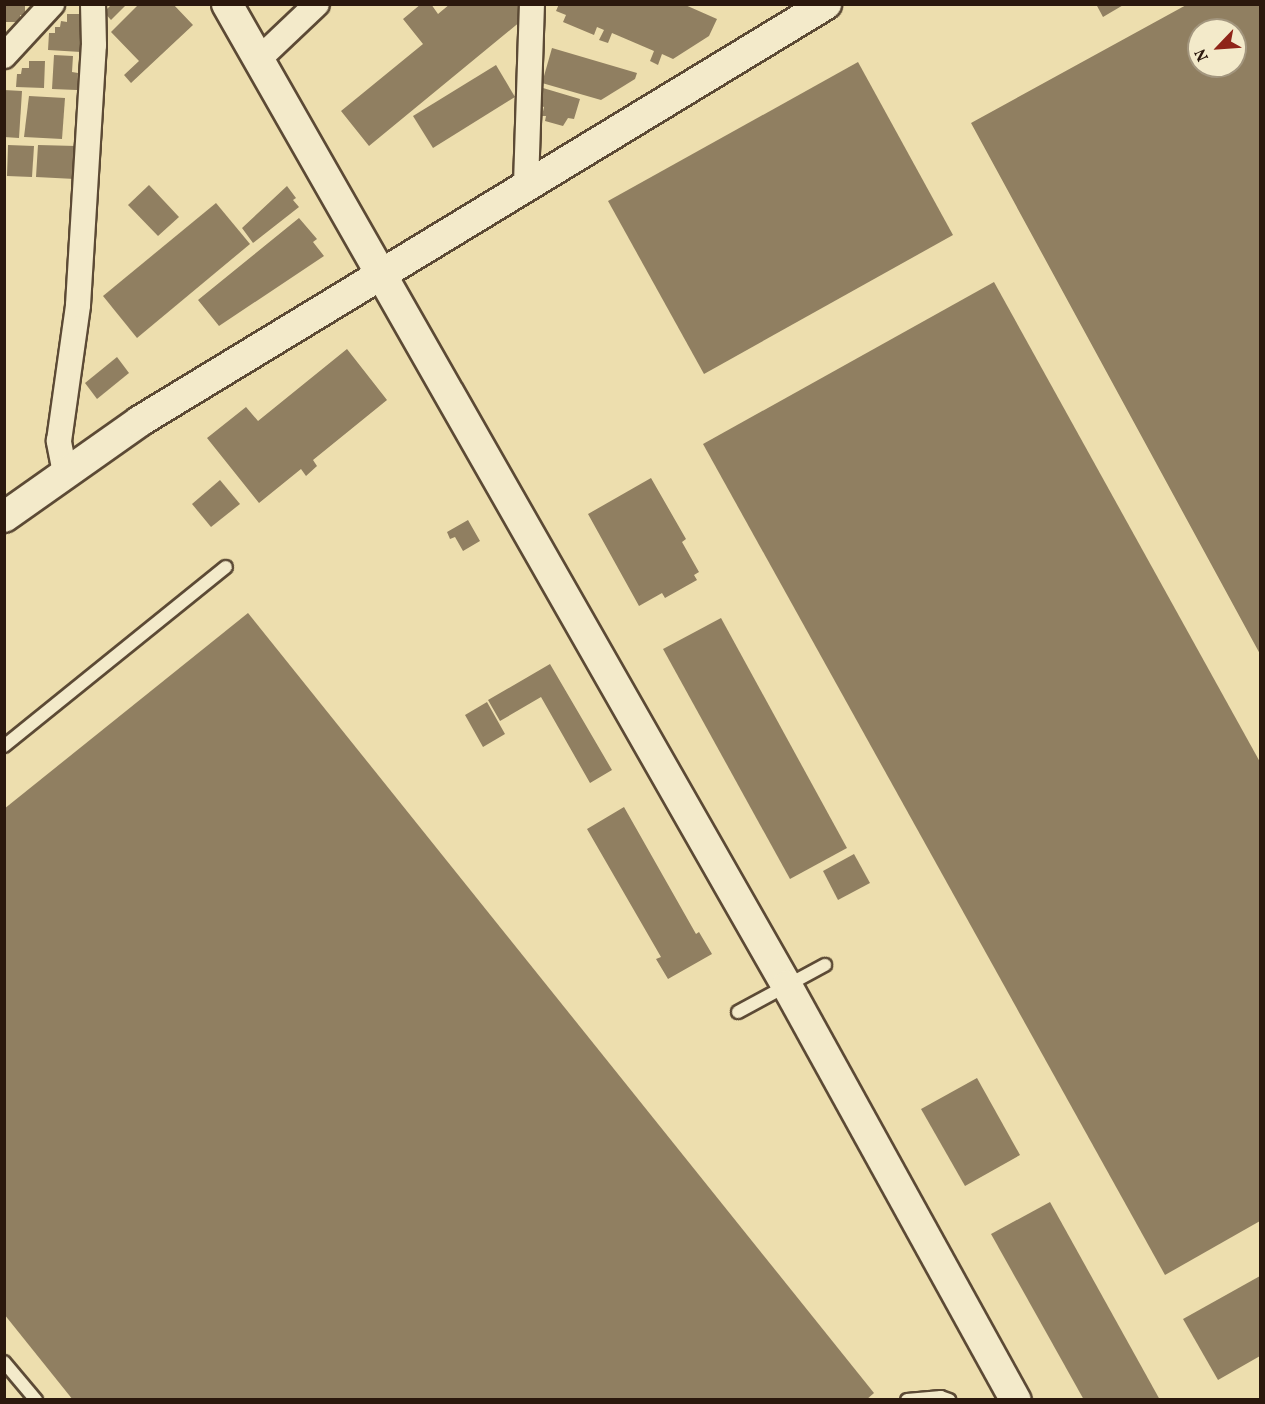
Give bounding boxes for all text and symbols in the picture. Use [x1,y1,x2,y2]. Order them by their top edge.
north arrow [1187,18,1247,78]
text: N [1190,45,1215,65]

